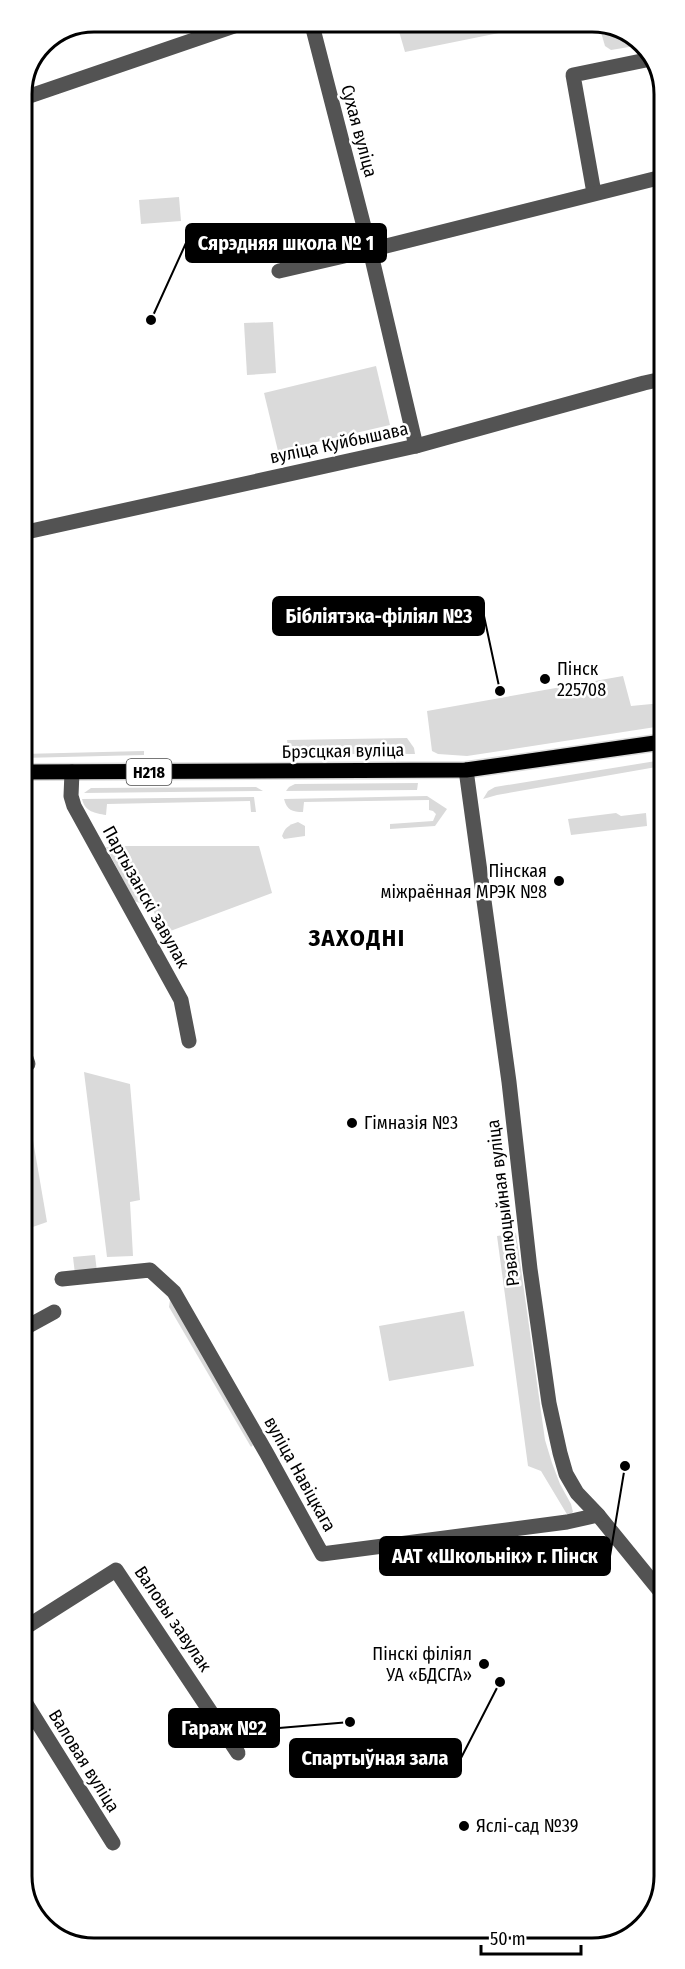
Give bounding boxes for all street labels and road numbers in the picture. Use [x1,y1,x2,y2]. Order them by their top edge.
street label: Сухая вуліца [336,82,382,180]
street label: вуліца Куйбышава [268,418,410,468]
street label: Брэсцкая вуліца [282,739,405,763]
road number: Н218 [126,759,172,785]
street label: Партызанскі завулак [98,822,194,972]
street label: Рэвалюцыйная вуліца [482,1118,524,1288]
street label: вуліца Навіцкага [259,1413,341,1535]
street label: Валовы завулак [130,1562,217,1676]
street label: Валовая вуліца [44,1706,124,1817]

